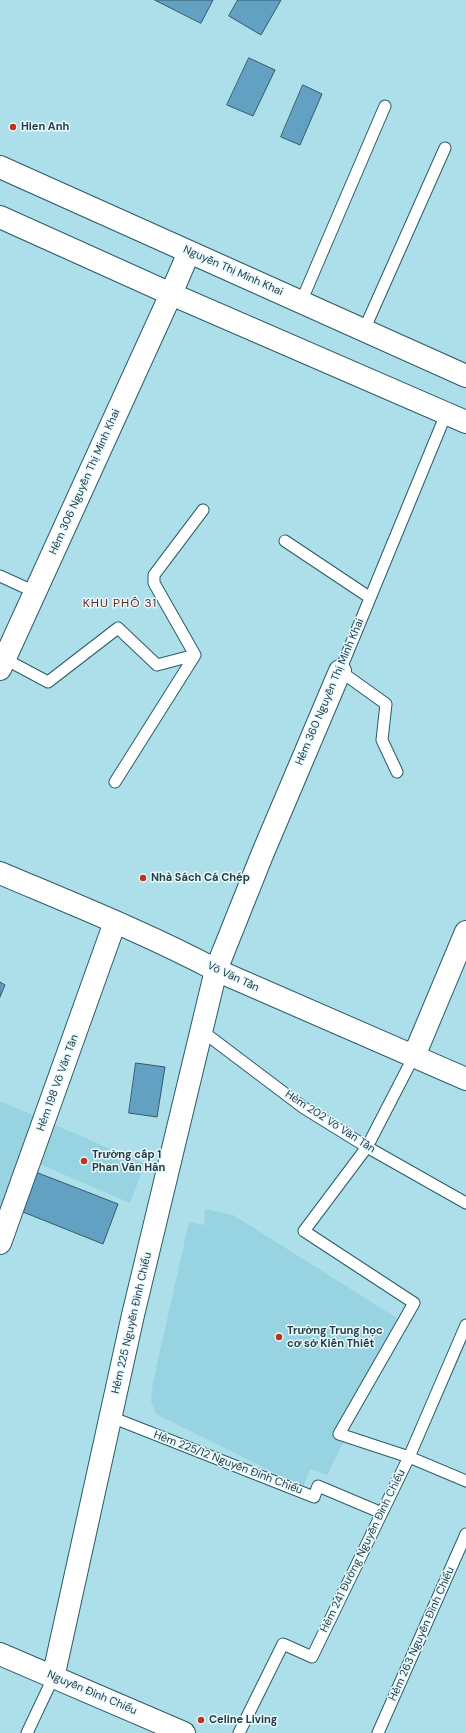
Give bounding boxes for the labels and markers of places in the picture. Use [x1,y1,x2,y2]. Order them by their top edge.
place label: Hien Anh [21,120,69,134]
marker: Hien Anh [8,122,18,132]
place label: Nhà Sách Cá Chép [151,871,250,885]
marker: Nhà Sách Cá Chép [138,873,148,883]
place label: Trường cấp 1 Phan Văn Hân [92,1148,165,1174]
marker: Trường cấp 1 Phan Văn Hân [79,1156,89,1166]
place label: Trường Trung học cơ sở Kiến Thiết [287,1324,383,1350]
marker: Trường Trung học cơ sở Kiến Thiết [274,1332,284,1342]
place label: Celine Living [209,1713,277,1727]
marker: Celine Living [196,1715,206,1725]

